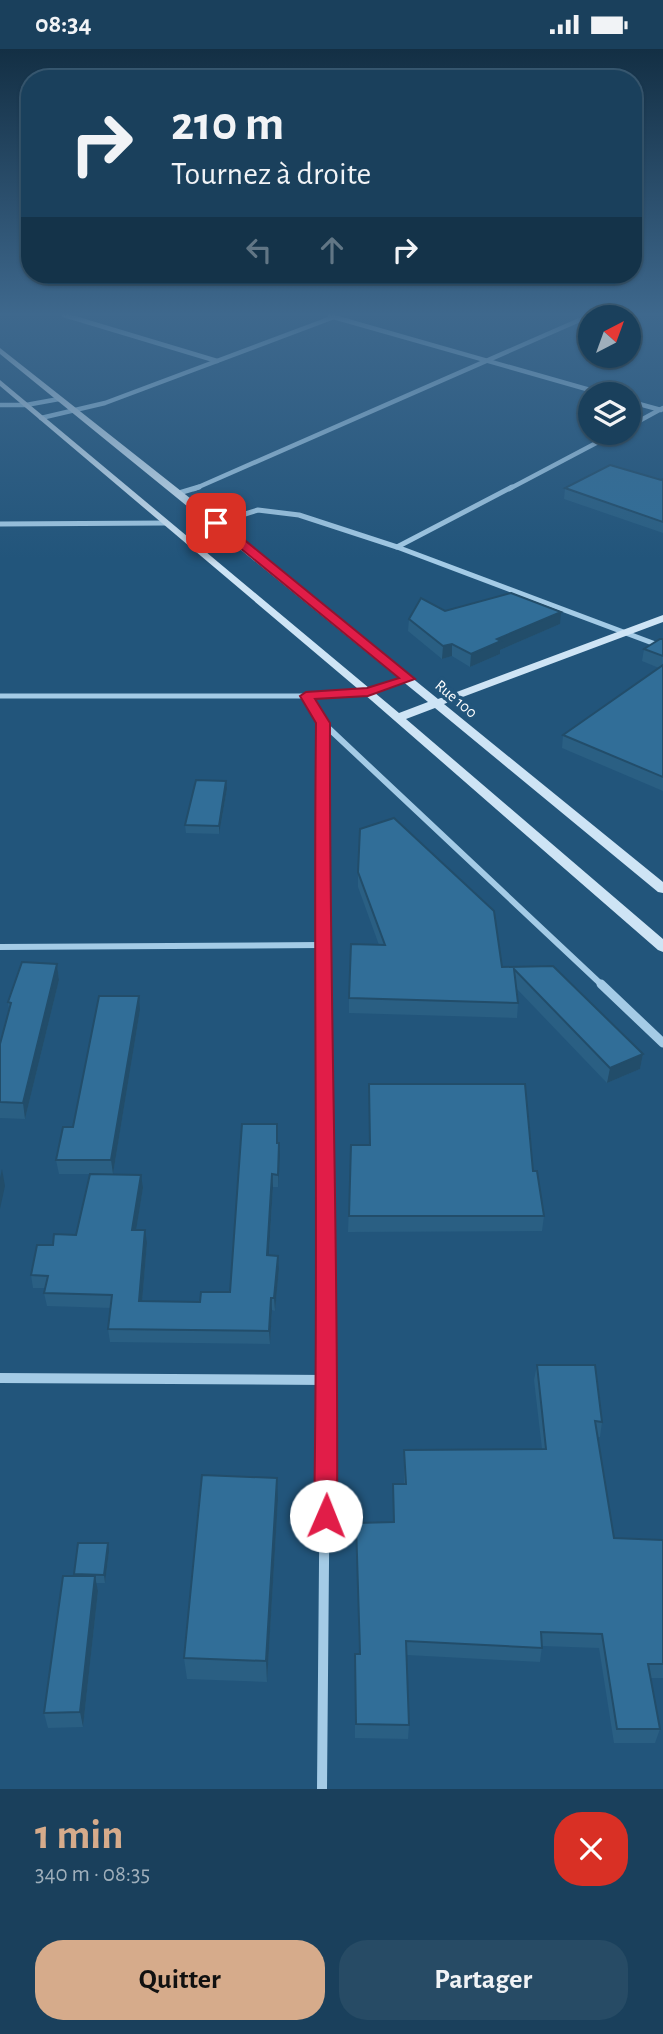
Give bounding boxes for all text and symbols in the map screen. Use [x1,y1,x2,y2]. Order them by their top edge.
text: 08:34 [35,11,92,37]
icon: right [56,98,147,189]
text: 210 m [171,100,284,149]
text: Tournez à droite [171,158,371,190]
icon: left [240,231,278,269]
icon: ahead [313,231,351,269]
icon: right [386,231,424,269]
north arrow [578,305,640,367]
map controls [578,305,641,445]
button: layers [578,382,641,445]
pin [186,493,246,553]
icon: arrive [197,504,235,542]
street label: Rue 100 [432,677,480,721]
position arrow [289,1479,363,1553]
button: close [554,1812,628,1886]
text: 1 min [35,1814,124,1856]
text: 340 m · 08:35 [35,1863,150,1886]
button: Quitter [35,1940,325,2020]
button: Partager [339,1940,628,2020]

